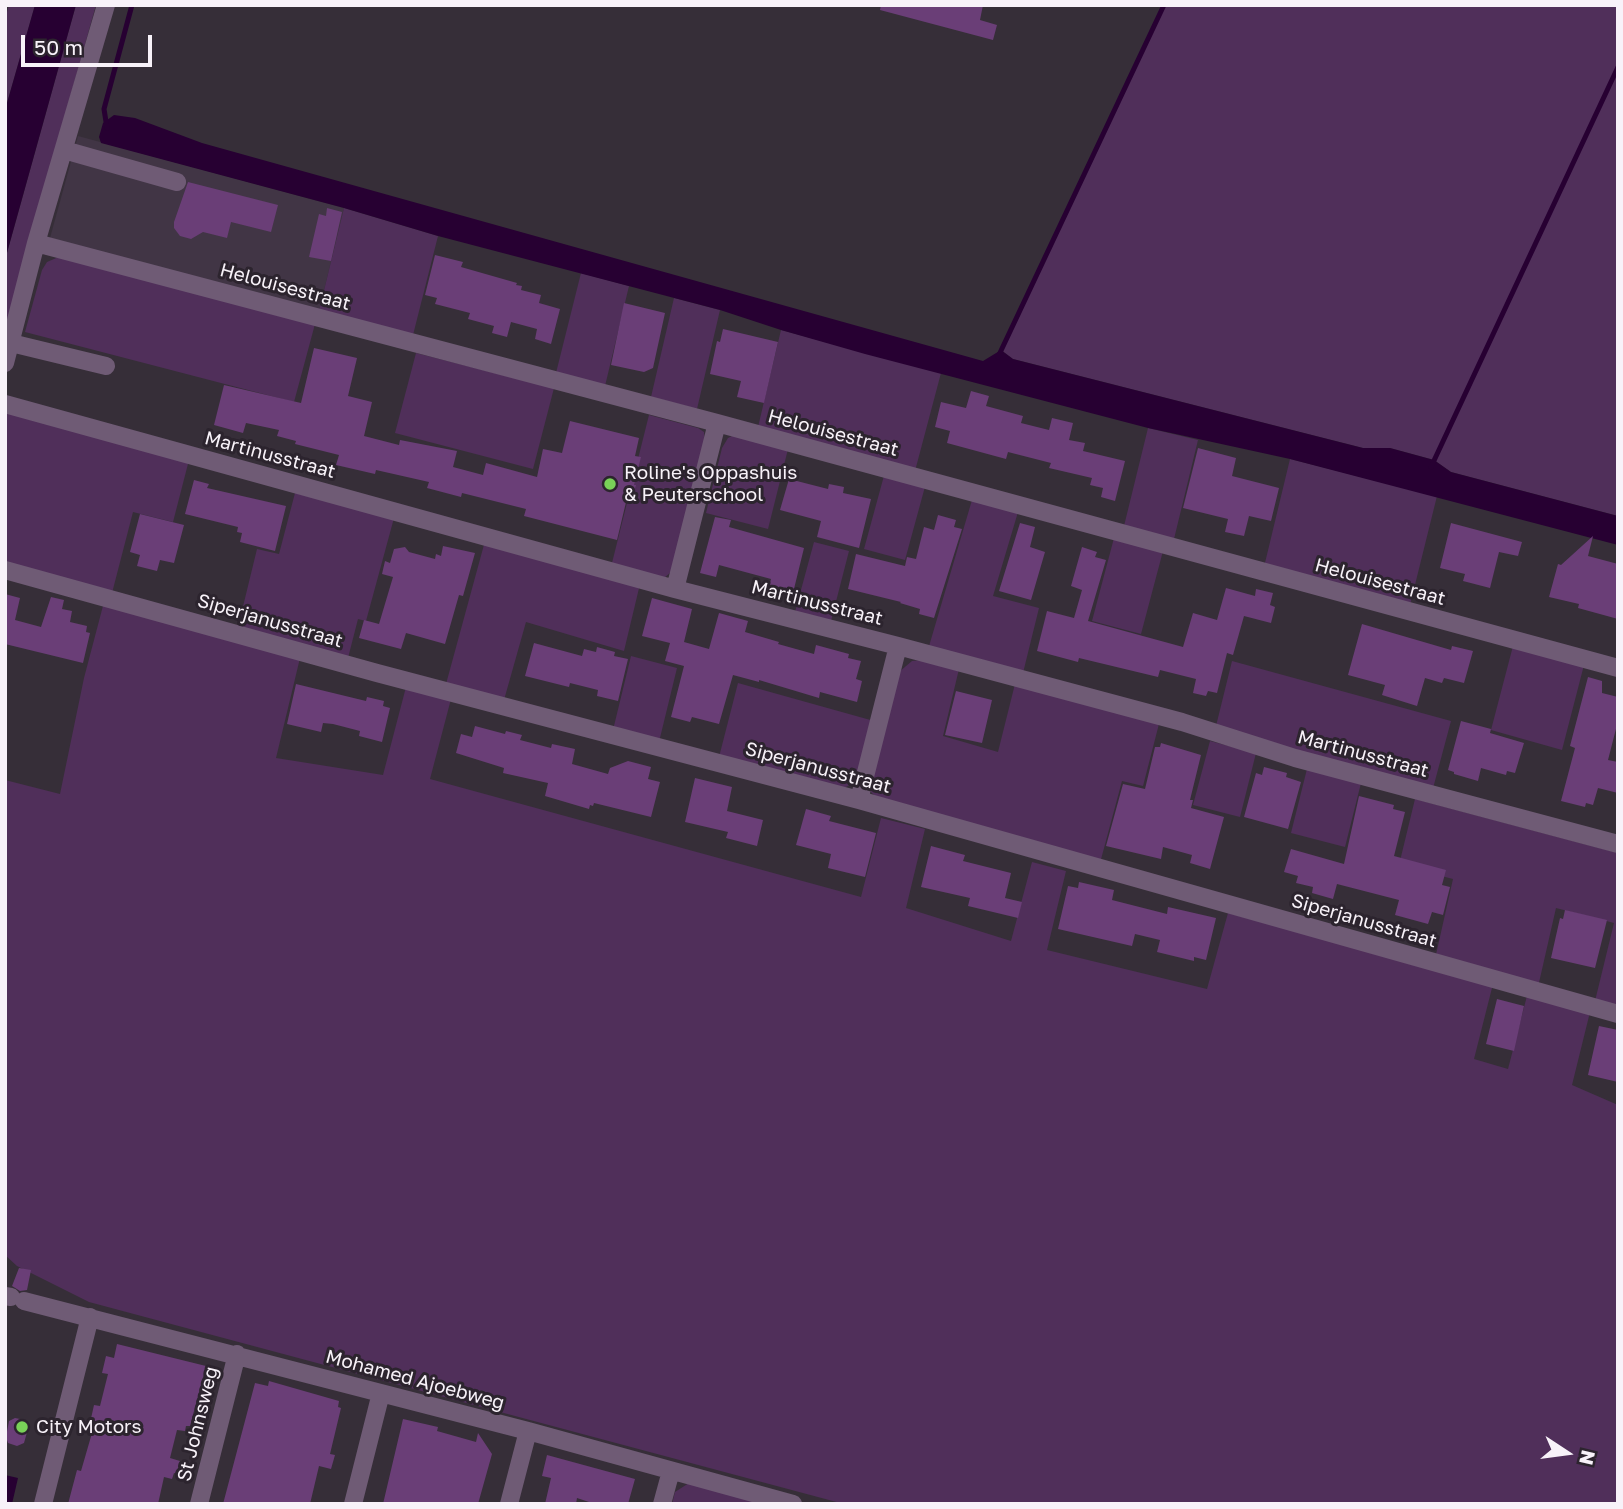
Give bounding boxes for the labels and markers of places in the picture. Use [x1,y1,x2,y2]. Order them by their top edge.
place label: Roline's Oppashuis & Peuterschool [624,462,797,506]
marker: Roline's Oppashuis & Peuterschool [602,476,618,492]
place label: City Motors [36,1416,142,1438]
marker: City Motors [14,1419,30,1435]

